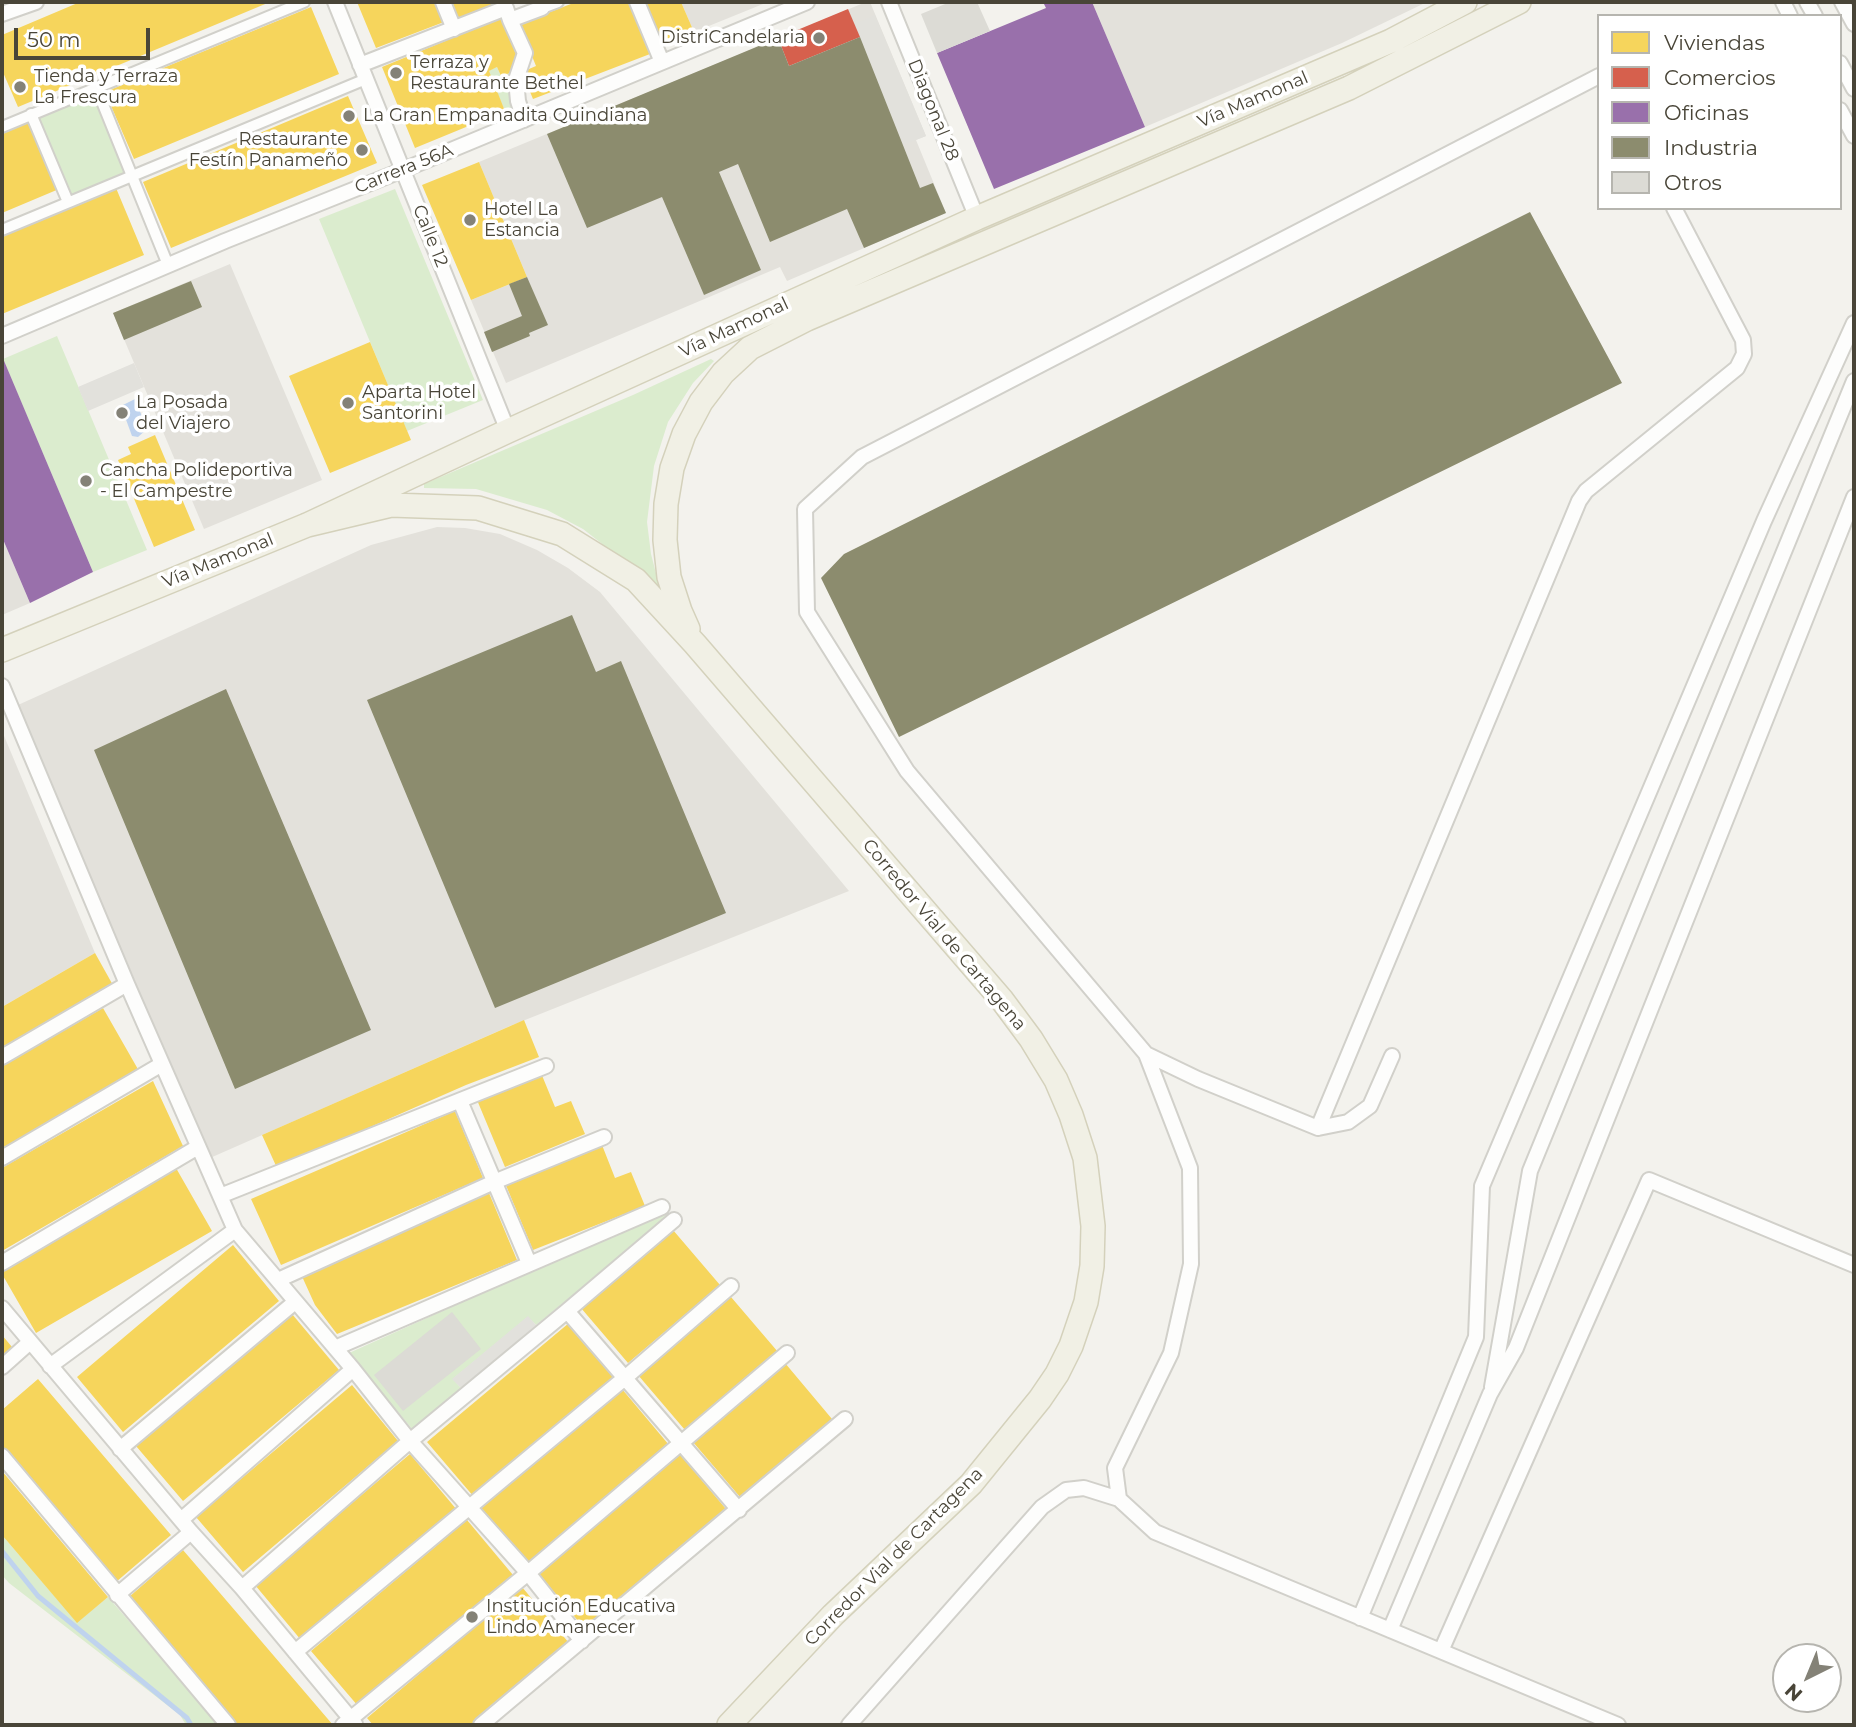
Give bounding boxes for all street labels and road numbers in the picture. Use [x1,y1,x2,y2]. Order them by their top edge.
street label: Diagonal 28 [903,56,963,164]
street label: Vía Mamonal [1194,67,1312,133]
street label: Carrera 56A [352,139,456,199]
street label: Calle 12 [408,202,452,270]
street label: Vía Mamonal [676,293,792,363]
street label: Vía Mamonal [159,529,277,593]
street label: Corredor Vial de Cartagena [858,835,1030,1035]
street label: Corredor Vial de Cartagena [800,1463,988,1651]

